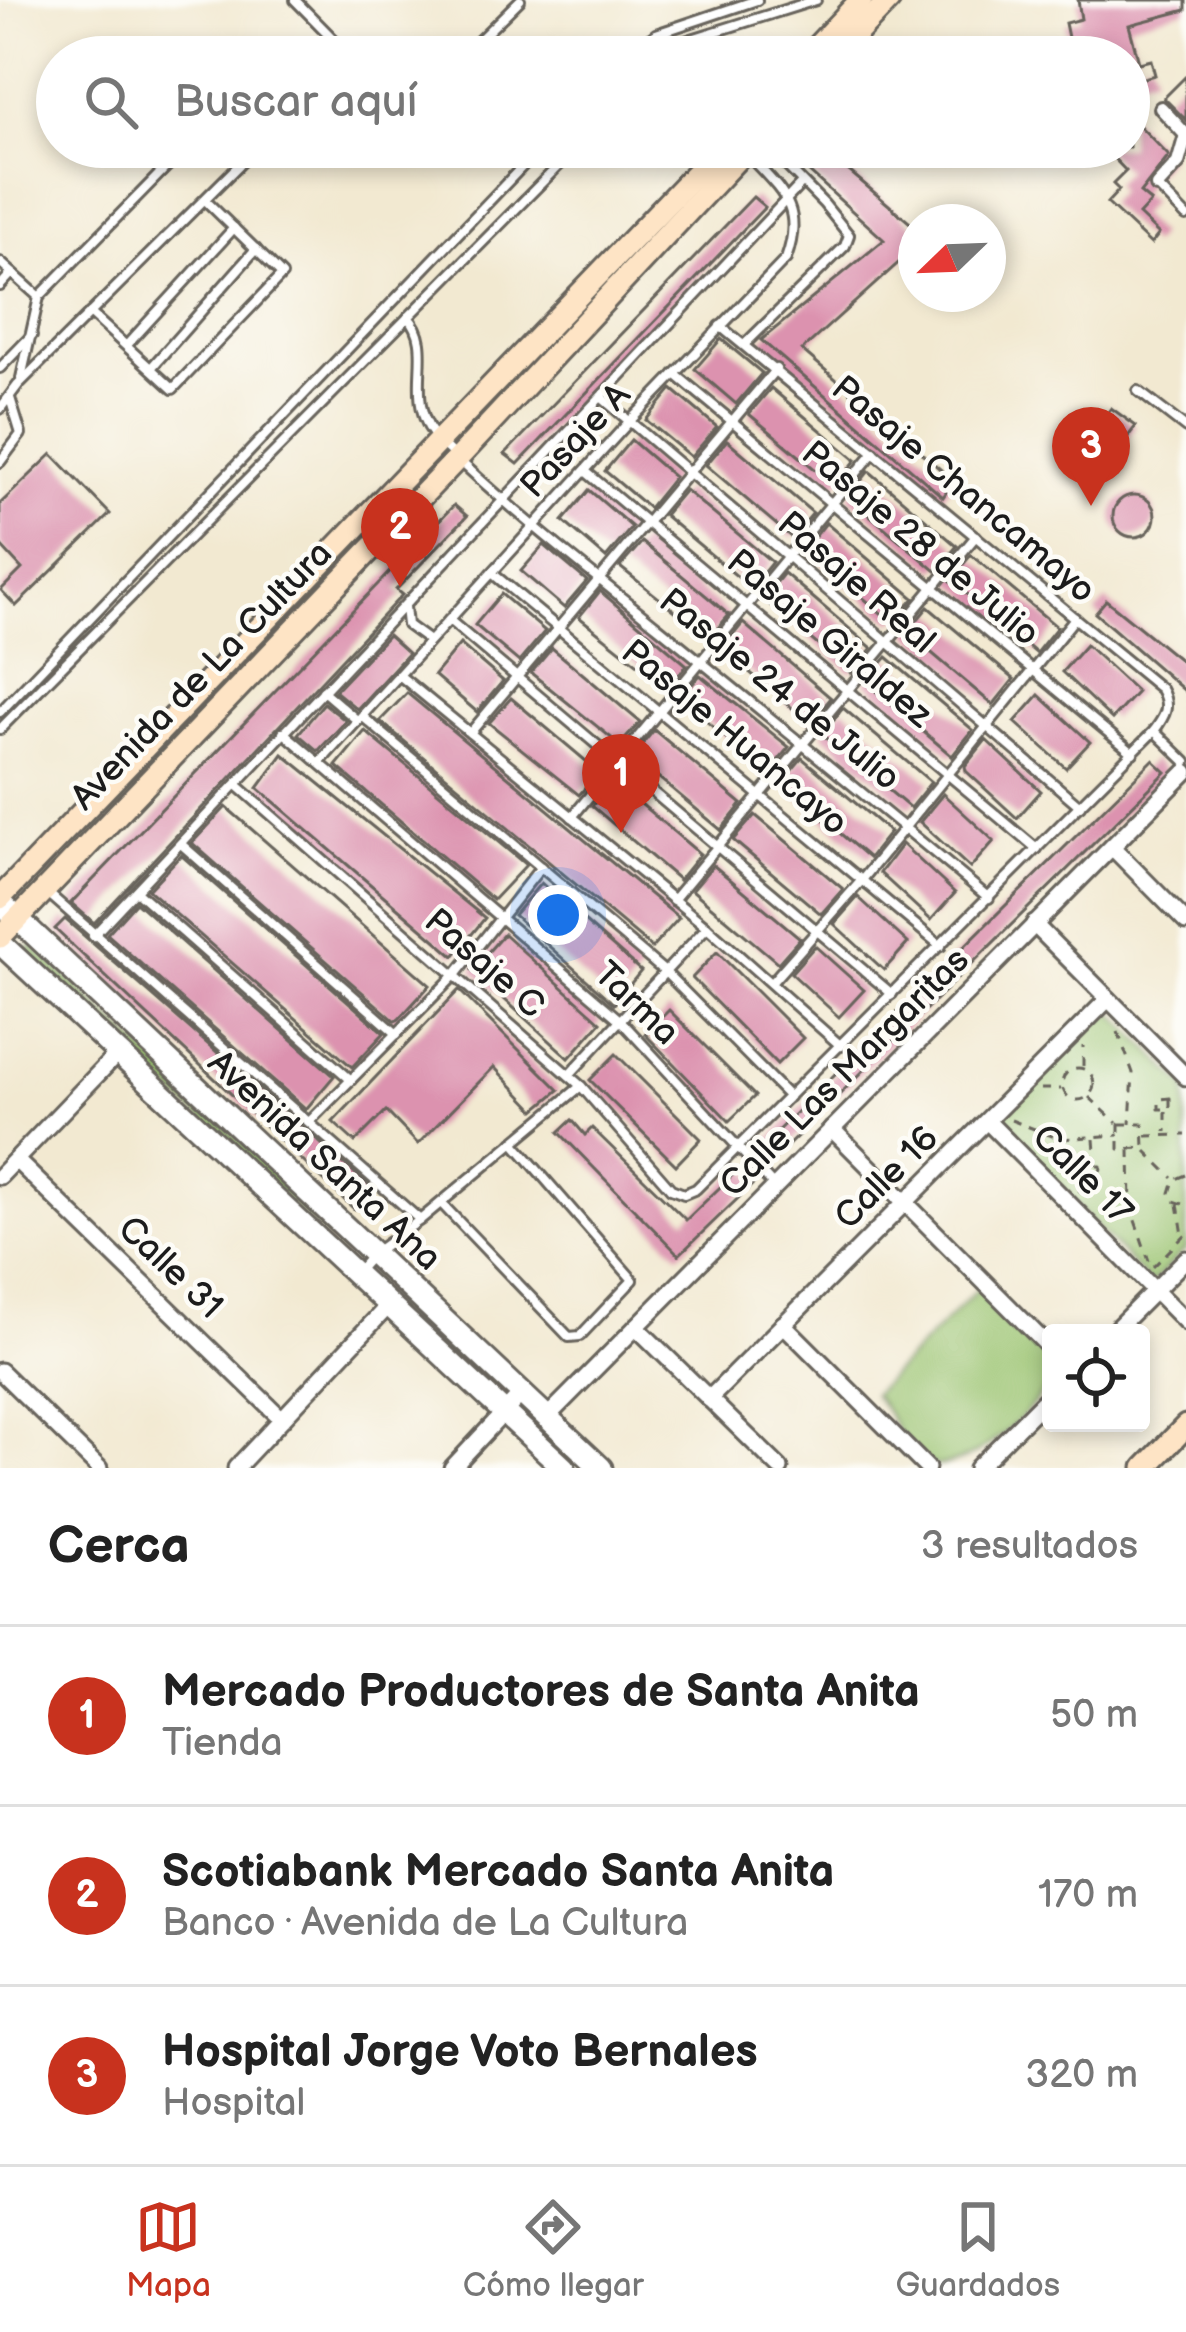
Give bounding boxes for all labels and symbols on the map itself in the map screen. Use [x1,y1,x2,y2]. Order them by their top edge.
north arrow [898,204,1006,312]
street label: Pasaje Chancamayo [822,367,1104,613]
street label: Pasaje A [512,375,640,507]
pin: 3 [1052,407,1130,506]
street label: Pasaje 28 de Julio [792,432,1048,656]
pin: 2 [361,488,439,587]
street label: Pasaje Real [768,503,944,663]
street label: Avenida de La Cultura [62,533,342,819]
street label: Pasaje Giraldez [718,541,941,738]
street label: Pasaje 24 de Julio [650,580,908,800]
street label: Pasaje Huancayo [612,631,856,845]
pin: 1 [582,734,660,833]
your location [528,885,588,945]
street label: Pasaje C [415,900,553,1028]
street label: Calle Las Margaritas [711,939,979,1207]
street label: Tarma [585,953,687,1055]
street label: Avenida Santa Ana [198,1042,450,1280]
street label: Calle 17 [1023,1116,1141,1234]
street label: Calle 16 [826,1117,948,1239]
street label: Calle 31 [109,1208,231,1328]

